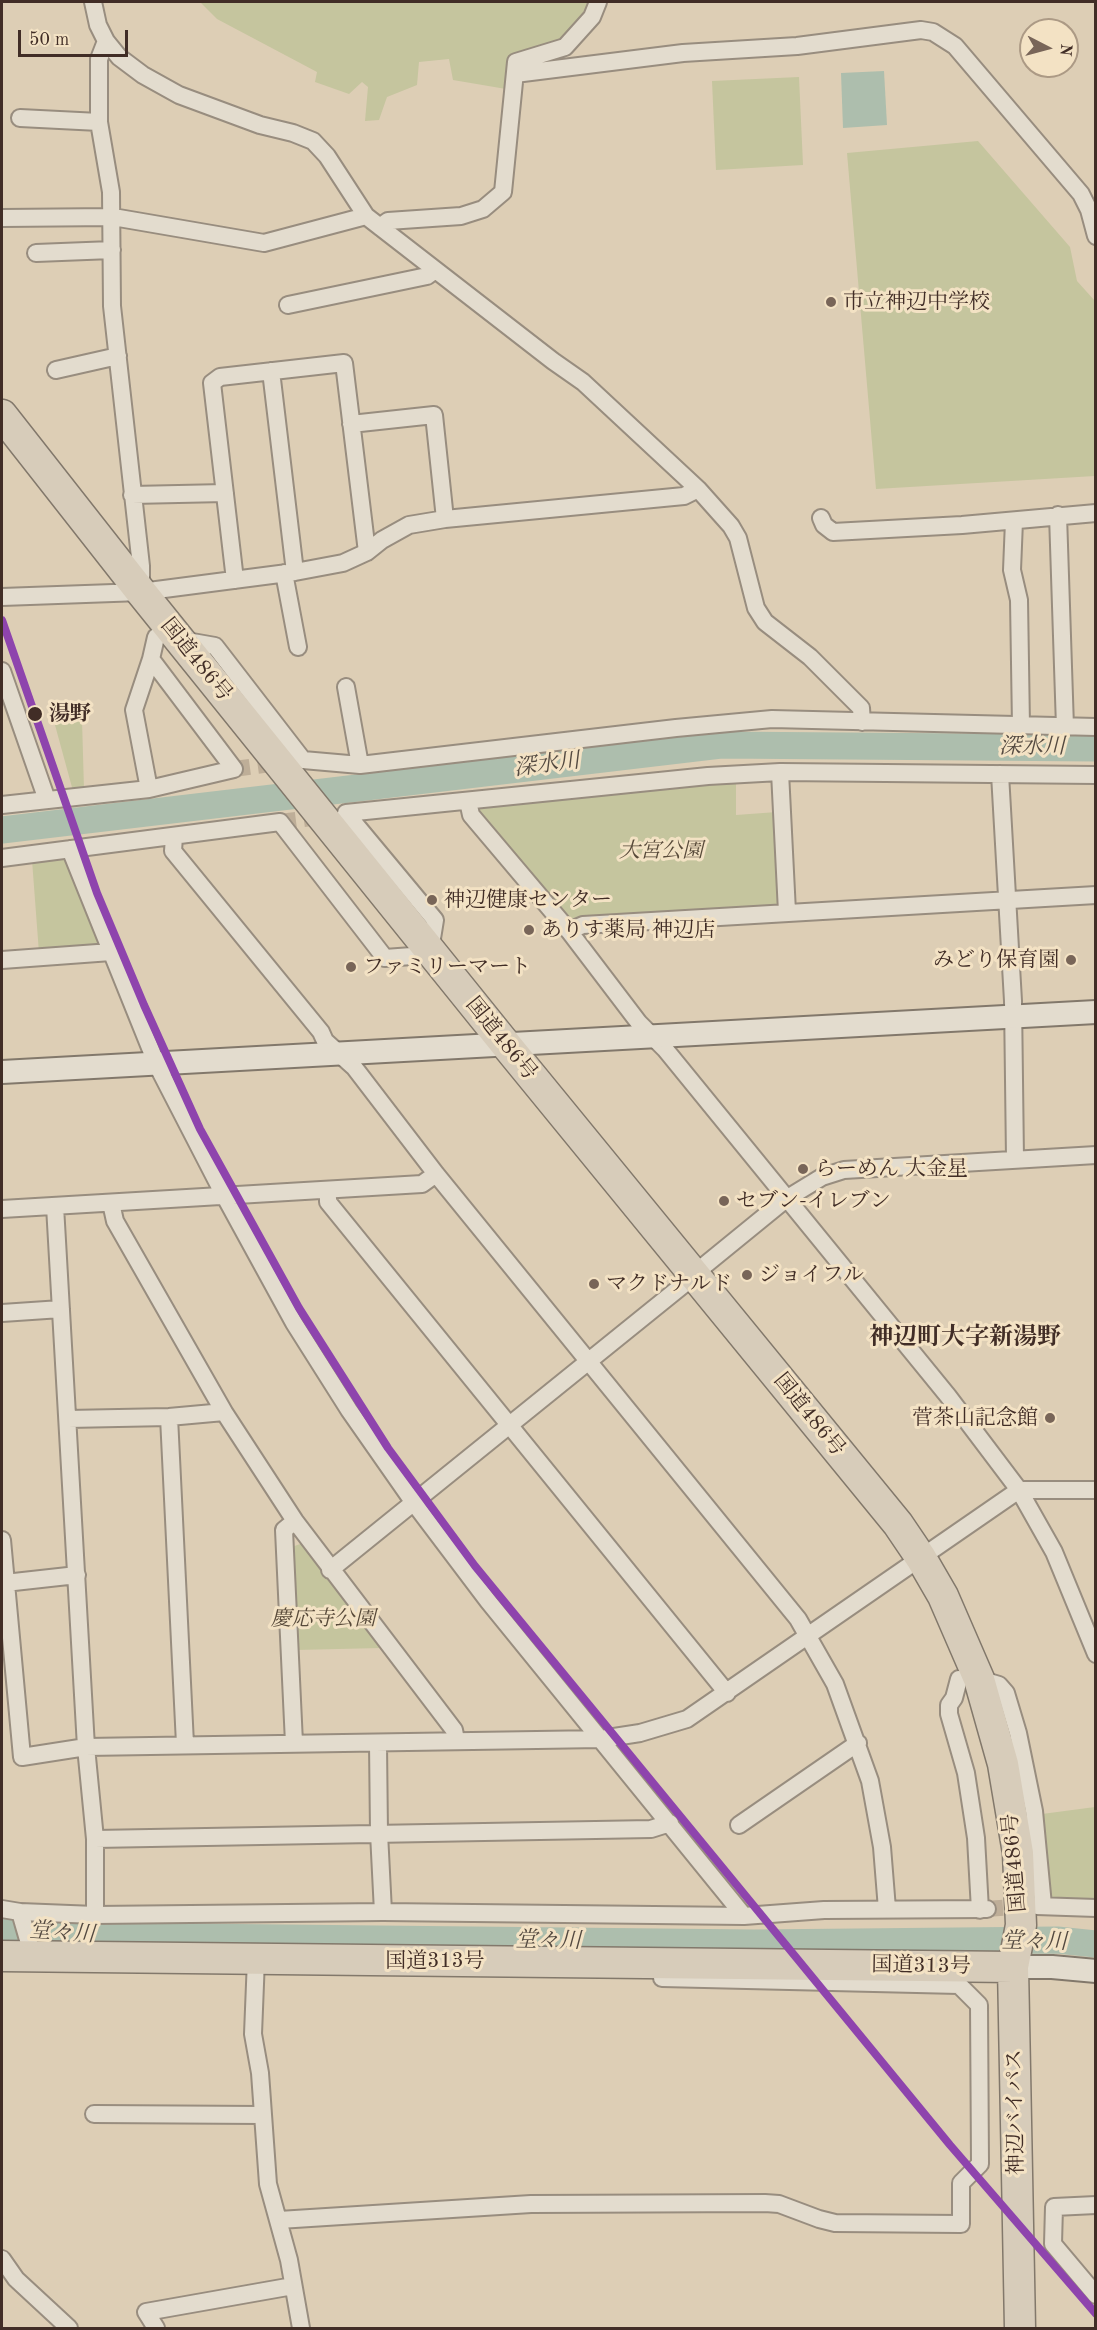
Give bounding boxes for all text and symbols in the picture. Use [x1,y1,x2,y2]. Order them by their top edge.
scale bar [21,18,130,56]
north arrow [1019,18,1079,78]
text: 50 m [29,31,69,49]
text: N [1056,43,1074,57]
place label: 市立神辺中学校 [843,289,990,315]
marker: 市立神辺中学校 [824,295,838,309]
street label: 国道486号 [155,613,237,707]
place label: 湯野 [49,701,91,727]
marker: 湯野 [26,705,44,723]
water label: 深水川 [999,734,1065,760]
water label: 深水川 [513,748,581,782]
park label: 大宮公園 [619,838,703,864]
place label: 神辺健康センター [444,887,612,913]
marker: 神辺健康センター [425,893,439,907]
place label: ありす薬局 神辺店 [541,917,715,943]
marker: ありす薬局 神辺店 [522,923,536,937]
place label: みどり保育園 [933,947,1059,973]
marker: みどり保育園 [1064,953,1078,967]
place label: ファミリーマート [363,954,531,980]
marker: ファミリーマート [344,960,358,974]
street label: 国道486号 [460,992,542,1086]
place label: らーめん 大金星 [815,1156,968,1182]
marker: らーめん 大金星 [796,1162,810,1176]
place label: セブン-イレブン [736,1188,891,1214]
marker: セブン-イレブン [717,1194,731,1208]
place label: ジョイフル [759,1262,864,1288]
marker: ジョイフル [740,1268,754,1282]
place label: マクドナルド [606,1271,732,1297]
marker: マクドナルド [587,1277,601,1291]
district label: 神辺町大字新湯野 [869,1324,1061,1352]
street label: 国道486号 [768,1368,850,1462]
place label: 菅茶山記念館 [912,1405,1038,1431]
marker: 菅茶山記念館 [1043,1411,1057,1425]
park label: 慶応寺公園 [271,1606,375,1632]
street label: 国道486号 [998,1812,1032,1914]
water label: 堂々川 [28,1918,96,1948]
water label: 堂々川 [515,1927,581,1955]
water label: 堂々川 [1001,1928,1067,1956]
street label: 国道313号 [385,1948,485,1974]
street label: 国道313号 [871,1953,971,1979]
street label: 神辺バイパス [1002,2049,1030,2175]

